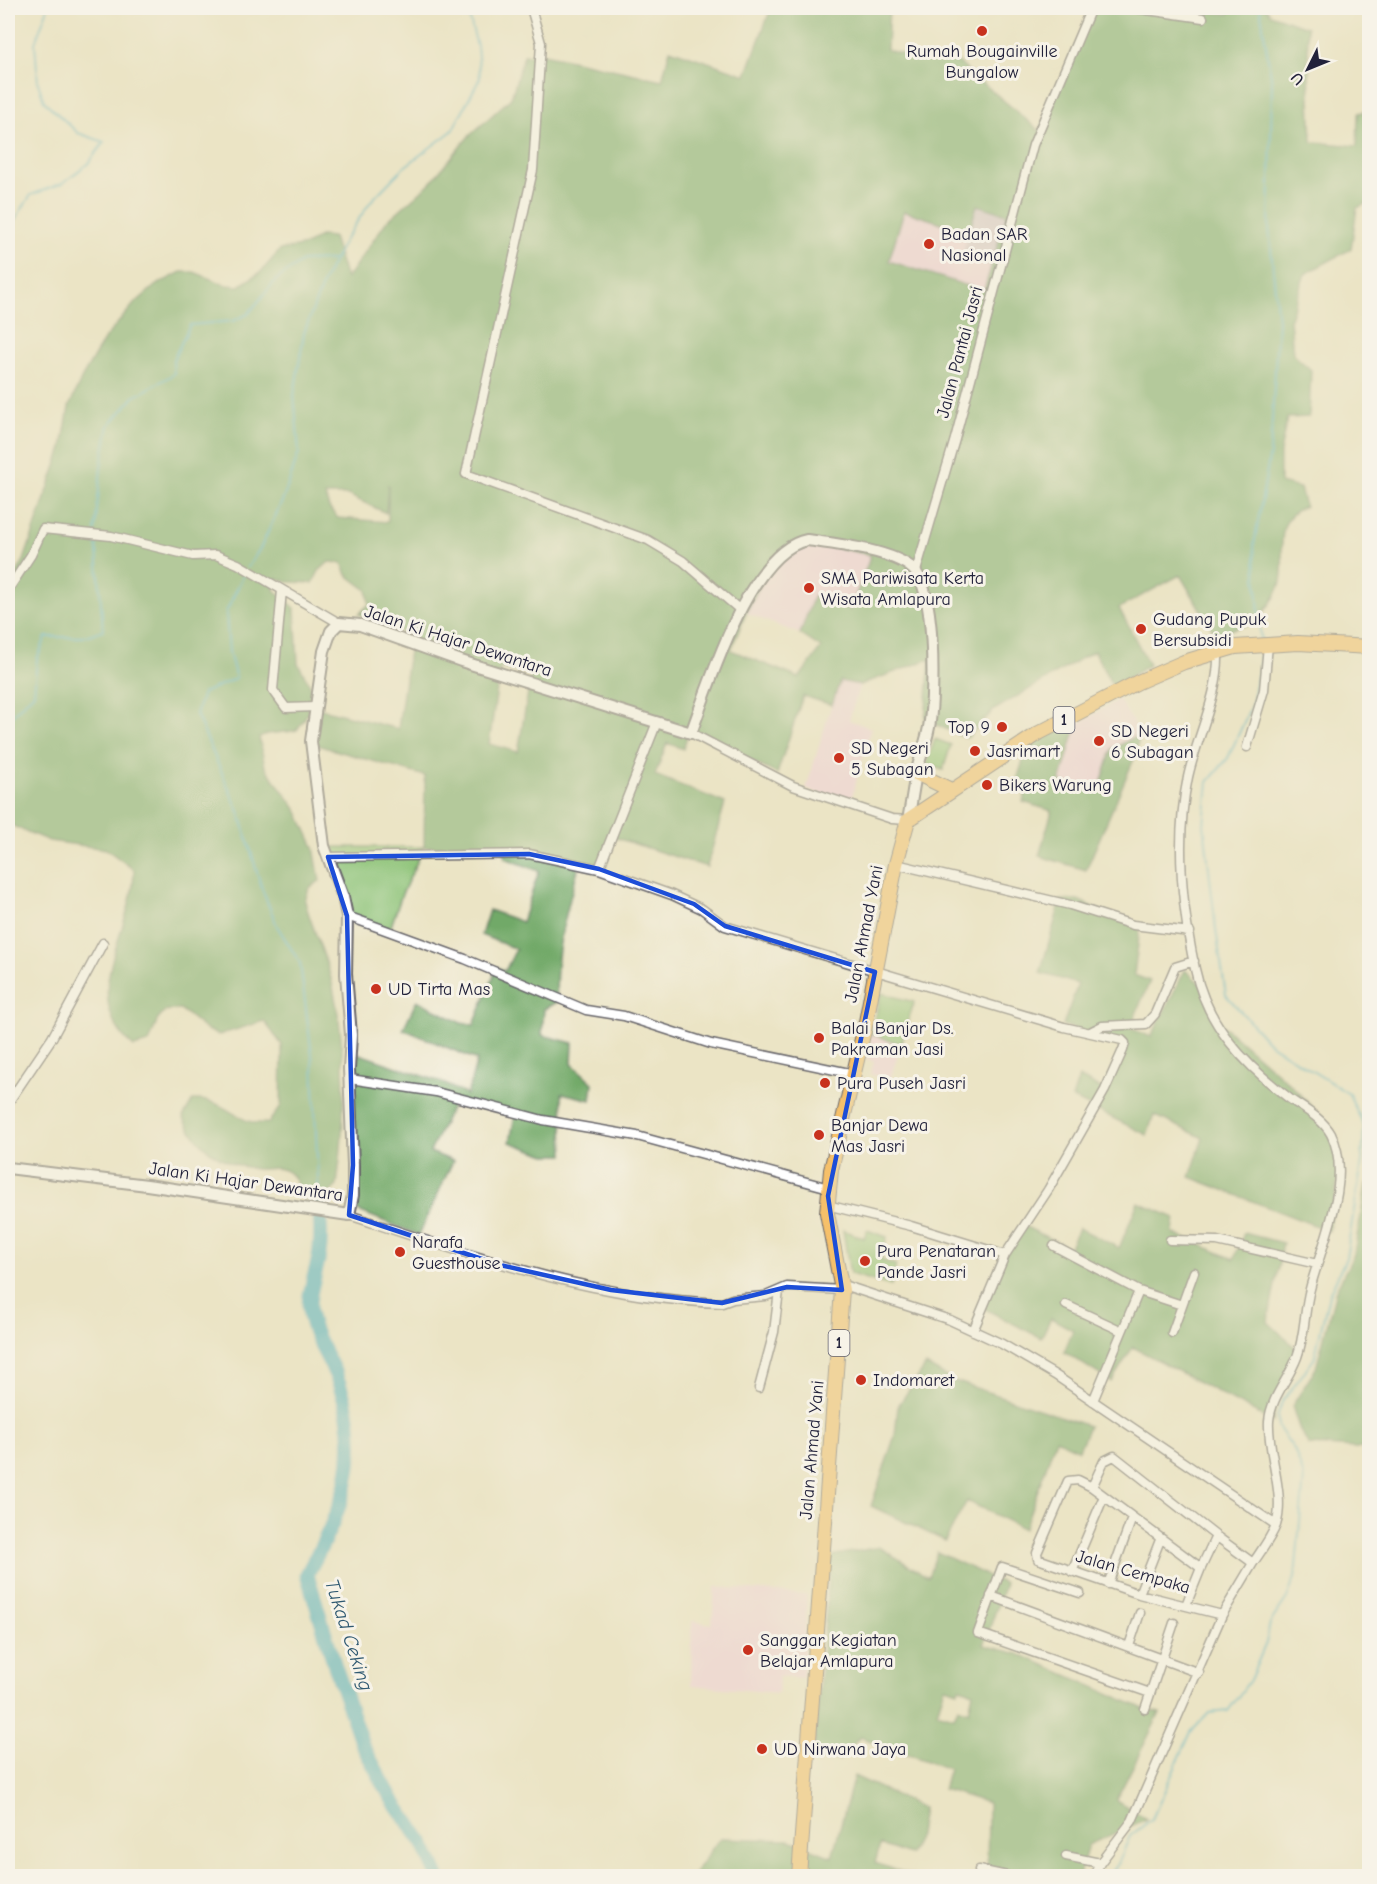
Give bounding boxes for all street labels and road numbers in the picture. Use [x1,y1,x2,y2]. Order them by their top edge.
street label: Jalan Pantai Jasri [932,284,988,420]
street label: Jalan Ki Hajar Dewantara [362,601,554,681]
road number: 1 [1054,707,1074,733]
street label: Jalan Ahmad Yani [840,864,888,1004]
street label: Jalan Ki Hajar Dewantara [148,1158,344,1206]
road number: 1 [828,1330,850,1356]
street label: Jalan Ahmad Yani [795,1380,829,1520]
street label: Jalan Cempaka [1073,1546,1193,1598]

